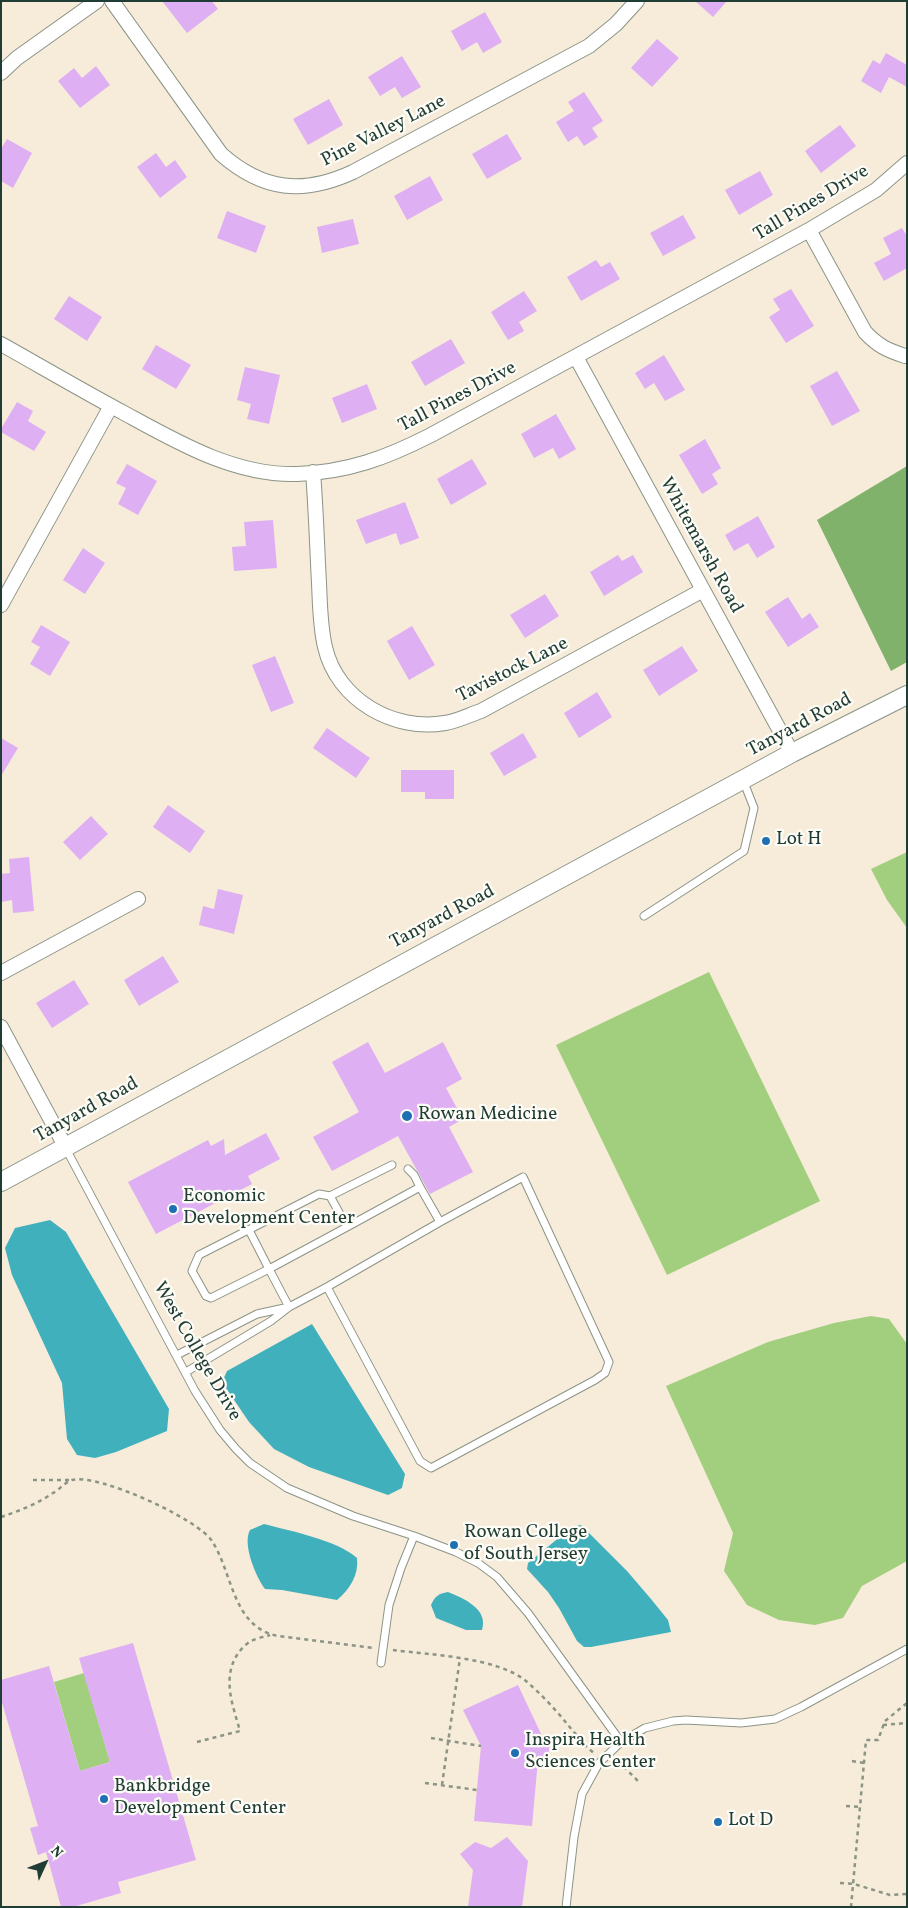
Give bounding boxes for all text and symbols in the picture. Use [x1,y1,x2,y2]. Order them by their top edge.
street label: Pine Valley Lane [318,91,450,173]
street label: Tall Pines Drive [750,161,874,247]
street label: Tall Pines Drive [395,357,521,439]
street label: Whitemarsh Road [653,474,747,618]
street label: Tavistock Lane [453,633,573,709]
street label: Tanyard Road [744,689,856,763]
place label: Lot H [776,830,822,852]
marker: Lot H [760,835,772,847]
street label: Tanyard Road [387,881,499,955]
street label: Tanyard Road [31,1073,143,1149]
place label: Rowan Medicine [418,1105,557,1127]
marker: Rowan Medicine [400,1109,414,1123]
place label: Economic Development Center [183,1187,355,1231]
marker: Economic Development Center [167,1203,179,1215]
street label: West College Drive [147,1278,245,1426]
place label: Rowan College of South Jersey [464,1523,588,1567]
marker: Rowan College of South Jersey [448,1539,460,1551]
place label: Inspira Health Sciences Center [525,1731,656,1775]
marker: Inspira Health Sciences Center [509,1747,521,1759]
place label: Bankbridge Development Center [114,1777,286,1821]
marker: Bankbridge Development Center [98,1793,110,1805]
place label: Lot D [728,1811,773,1833]
marker: Lot D [712,1816,724,1828]
north arrow [20,1838,70,1888]
text: N [46,1842,67,1863]

